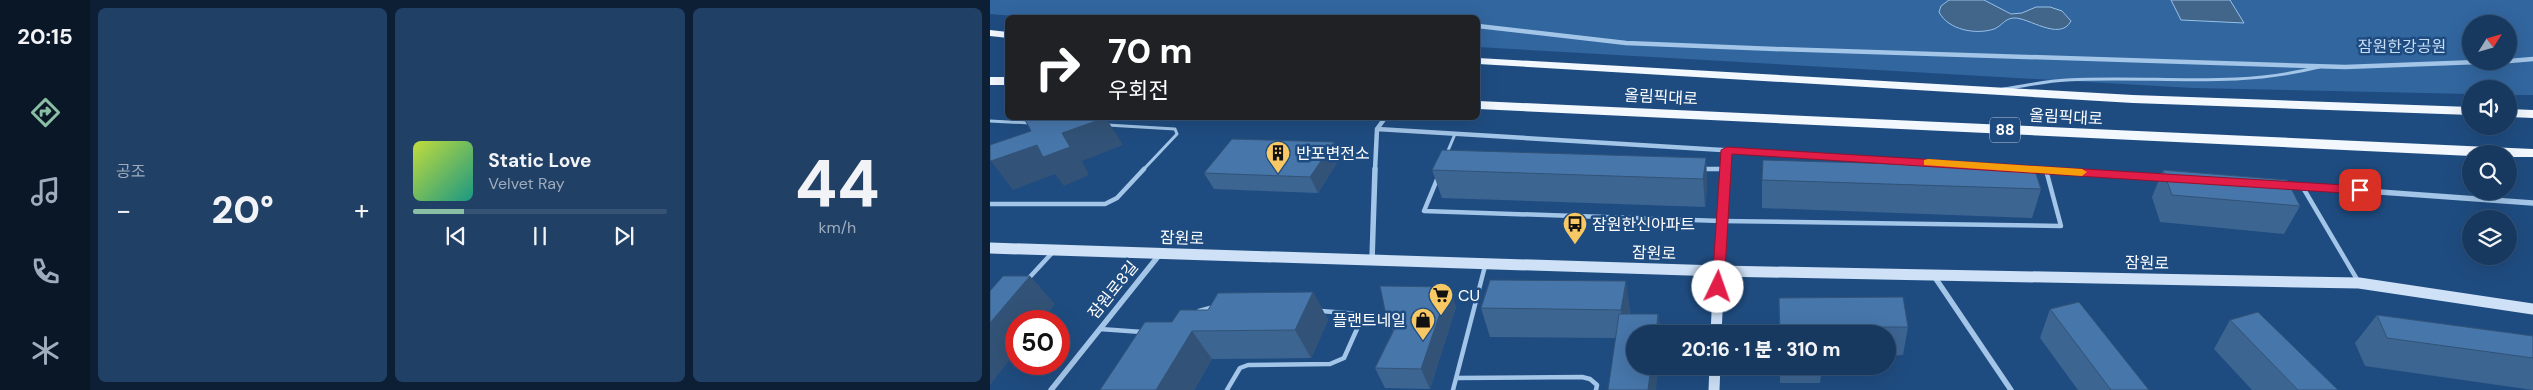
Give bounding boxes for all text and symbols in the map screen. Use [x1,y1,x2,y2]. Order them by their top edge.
north arrow [2462,15,2518,70]
map controls [2462,15,2517,265]
text: 20:15 [17,22,73,51]
text: 70 m [1108,28,1192,74]
icon: right [1025,35,1090,100]
park label: 잠원한강공원 [2358,36,2446,57]
text: 우회전 [1108,76,1169,105]
button: sound [2462,80,2517,135]
street label: 올림픽대로 [1624,85,1699,109]
icon: directions [28,95,63,130]
street label: 올림픽대로 [2029,105,2104,129]
road number: 88 [1990,118,2020,142]
building icon: 반포변전소 [1265,140,1291,174]
text: 44 [795,142,880,226]
place label: 반포변전소 [1296,143,1370,164]
button: search [2462,145,2517,200]
text: Static Love [488,148,592,173]
text: 공조 [116,161,145,182]
pin [2339,169,2381,211]
text: Velvet Ray [488,173,565,194]
icon: music [28,174,63,209]
icon: arrive [2346,176,2374,204]
text: 20° [211,185,274,235]
text: − [116,192,131,229]
text: + [354,192,369,229]
button: layers [2462,210,2517,265]
bus stop icon: 잠원한신아파트 [1562,211,1588,245]
place label: 잠원한신아파트 [1592,214,1695,235]
text: km/h [818,217,856,238]
icon: previous [442,222,470,250]
icon: pause [526,222,554,250]
icon: next [610,222,638,250]
street label: 잠원로 [1160,227,1205,249]
street label: 잠원로 [1632,242,1677,264]
street label: 잠원로 [2125,252,2170,274]
icon: phone [28,254,63,289]
street label: 잠원로8길 [1083,257,1143,323]
position arrow [1691,260,1743,312]
supermarket icon: CU [1428,282,1454,316]
place label: CU [1458,285,1480,306]
shop icon: 플랜트네일 [1410,307,1436,341]
speed limit sign: 50 [1005,310,1070,375]
place label: 플랜트네일 [1332,310,1406,331]
icon: climate [28,333,63,368]
text: 20:16 · 1 분 · 310 m [1682,337,1840,362]

